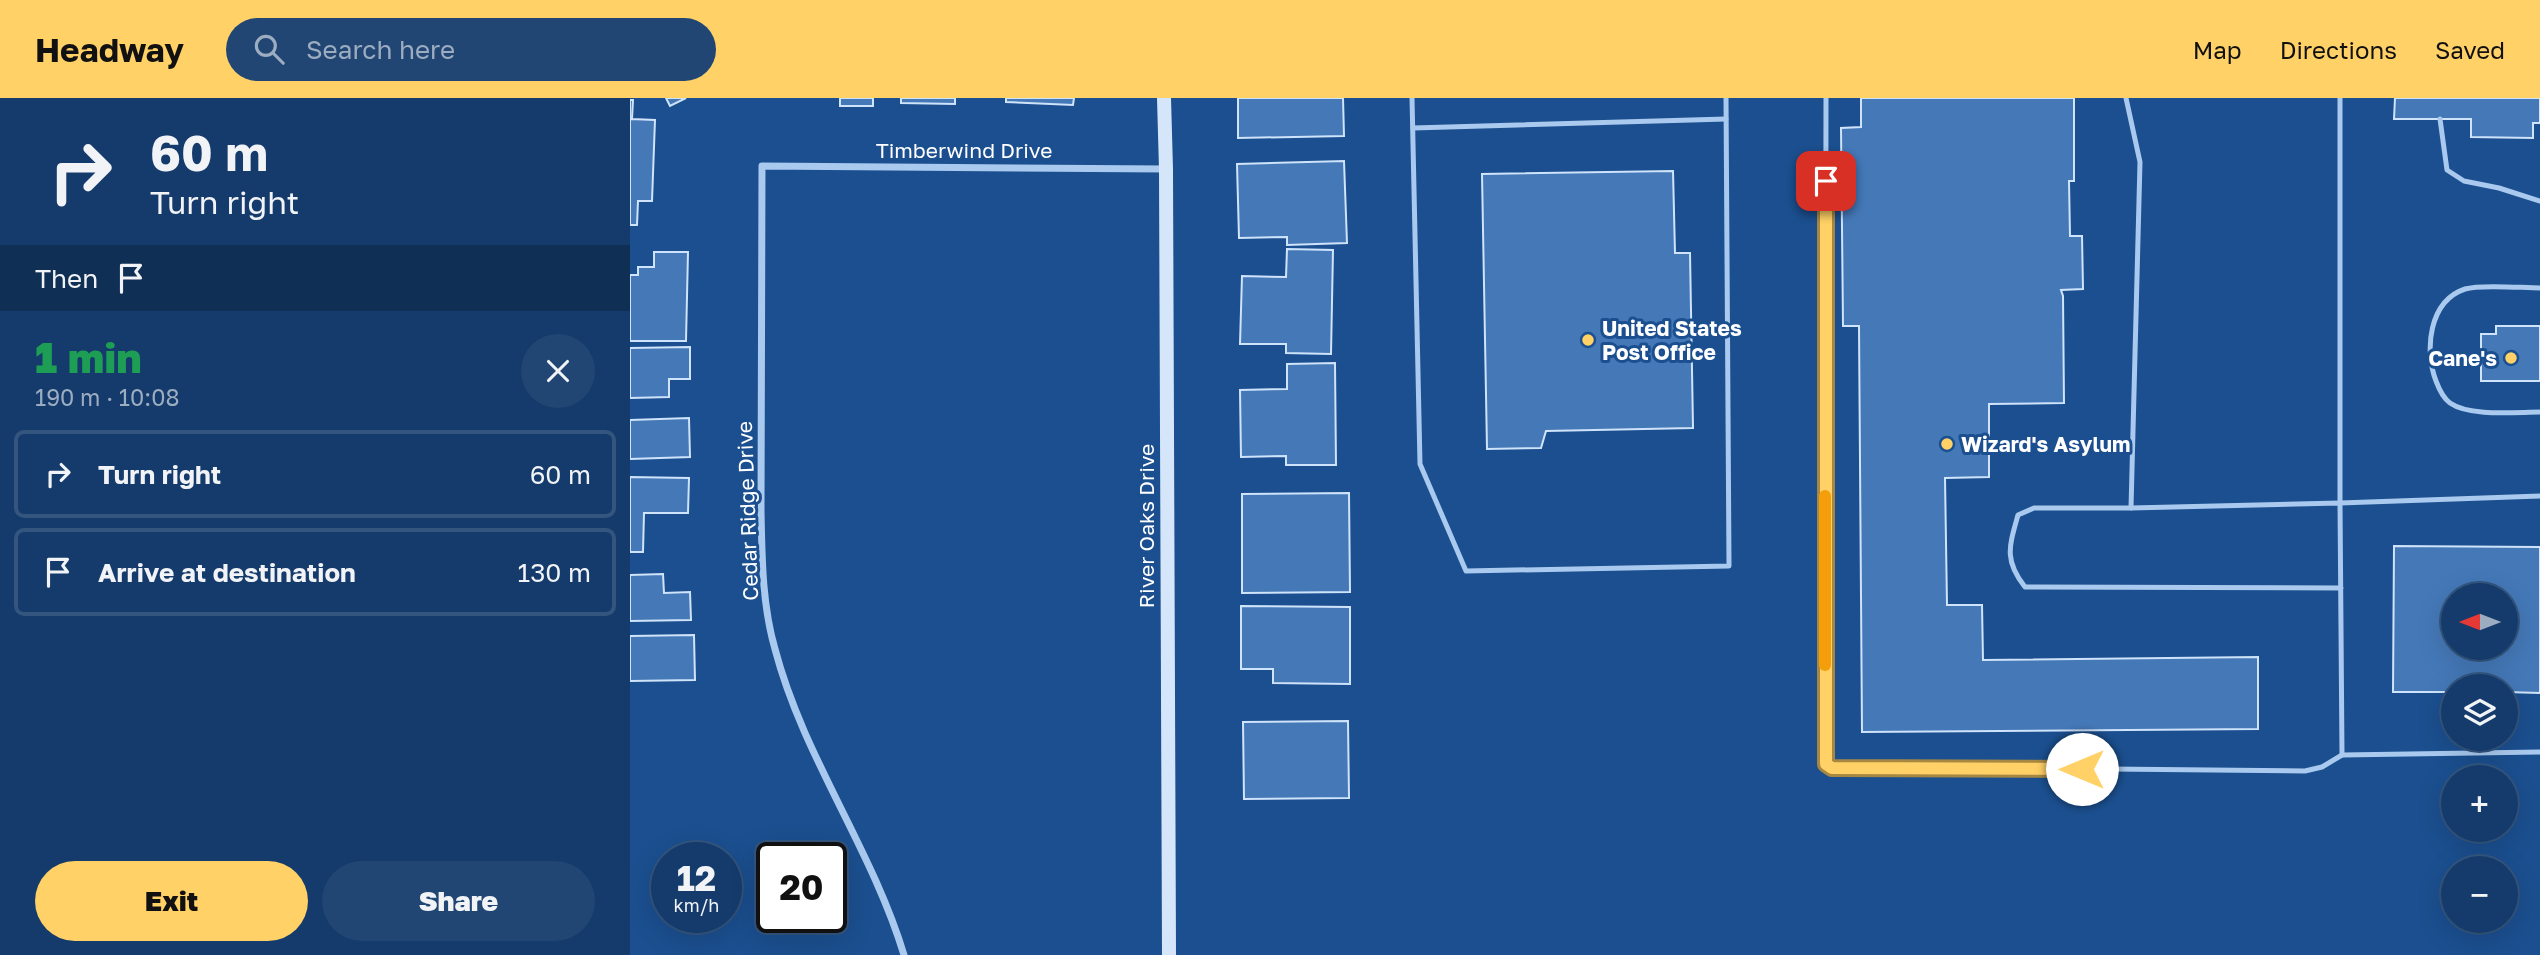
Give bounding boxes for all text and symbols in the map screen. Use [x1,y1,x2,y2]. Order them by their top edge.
search box [226,18,716,81]
text: Headway [35,30,184,69]
icon: search [250,30,288,68]
text: Search here [306,34,455,65]
text: Map [2193,35,2242,64]
text: Directions [2280,35,2397,64]
text: Saved [2435,35,2505,64]
text: 60 m [150,123,268,182]
icon: right [35,126,126,217]
street label: Timberwind Drive [876,137,1052,163]
pin [1796,151,1856,211]
icon: arrive [1807,162,1845,200]
text: Turn right [150,183,299,221]
icon: arrive [112,259,150,297]
text: Then [35,263,98,294]
place label: United States Post Office [1602,315,1742,365]
text: 1 min [35,332,142,382]
marker: United States Post Office [1580,332,1596,348]
button: close [521,334,595,408]
place label: Cane's [2428,345,2497,371]
marker: Cane's [2503,350,2519,366]
text: 190 m · 10:08 [35,383,179,411]
street label: Cedar Ridge Drive [731,421,763,601]
place label: Wizard's Asylum [1961,431,2130,457]
marker: Wizard's Asylum [1939,436,1955,452]
street label: River Oaks Drive [1133,444,1159,608]
icon: right [39,455,77,493]
text: Turn right [98,459,221,490]
text: 60 m [530,459,591,490]
icon: arrive [39,553,77,591]
text: Arrive at destination [98,557,356,588]
text: 130 m [518,557,591,588]
north arrow [2441,583,2518,660]
map controls [2441,583,2518,933]
button: layers [2441,674,2518,751]
position arrow [2045,732,2119,806]
button: + [2441,765,2518,842]
speed limit sign: 20 [756,842,847,933]
button: − [2441,856,2518,933]
text: 12 [677,857,716,899]
button: Exit [35,861,308,941]
button: Share [322,861,595,941]
text: km/h [674,894,719,916]

